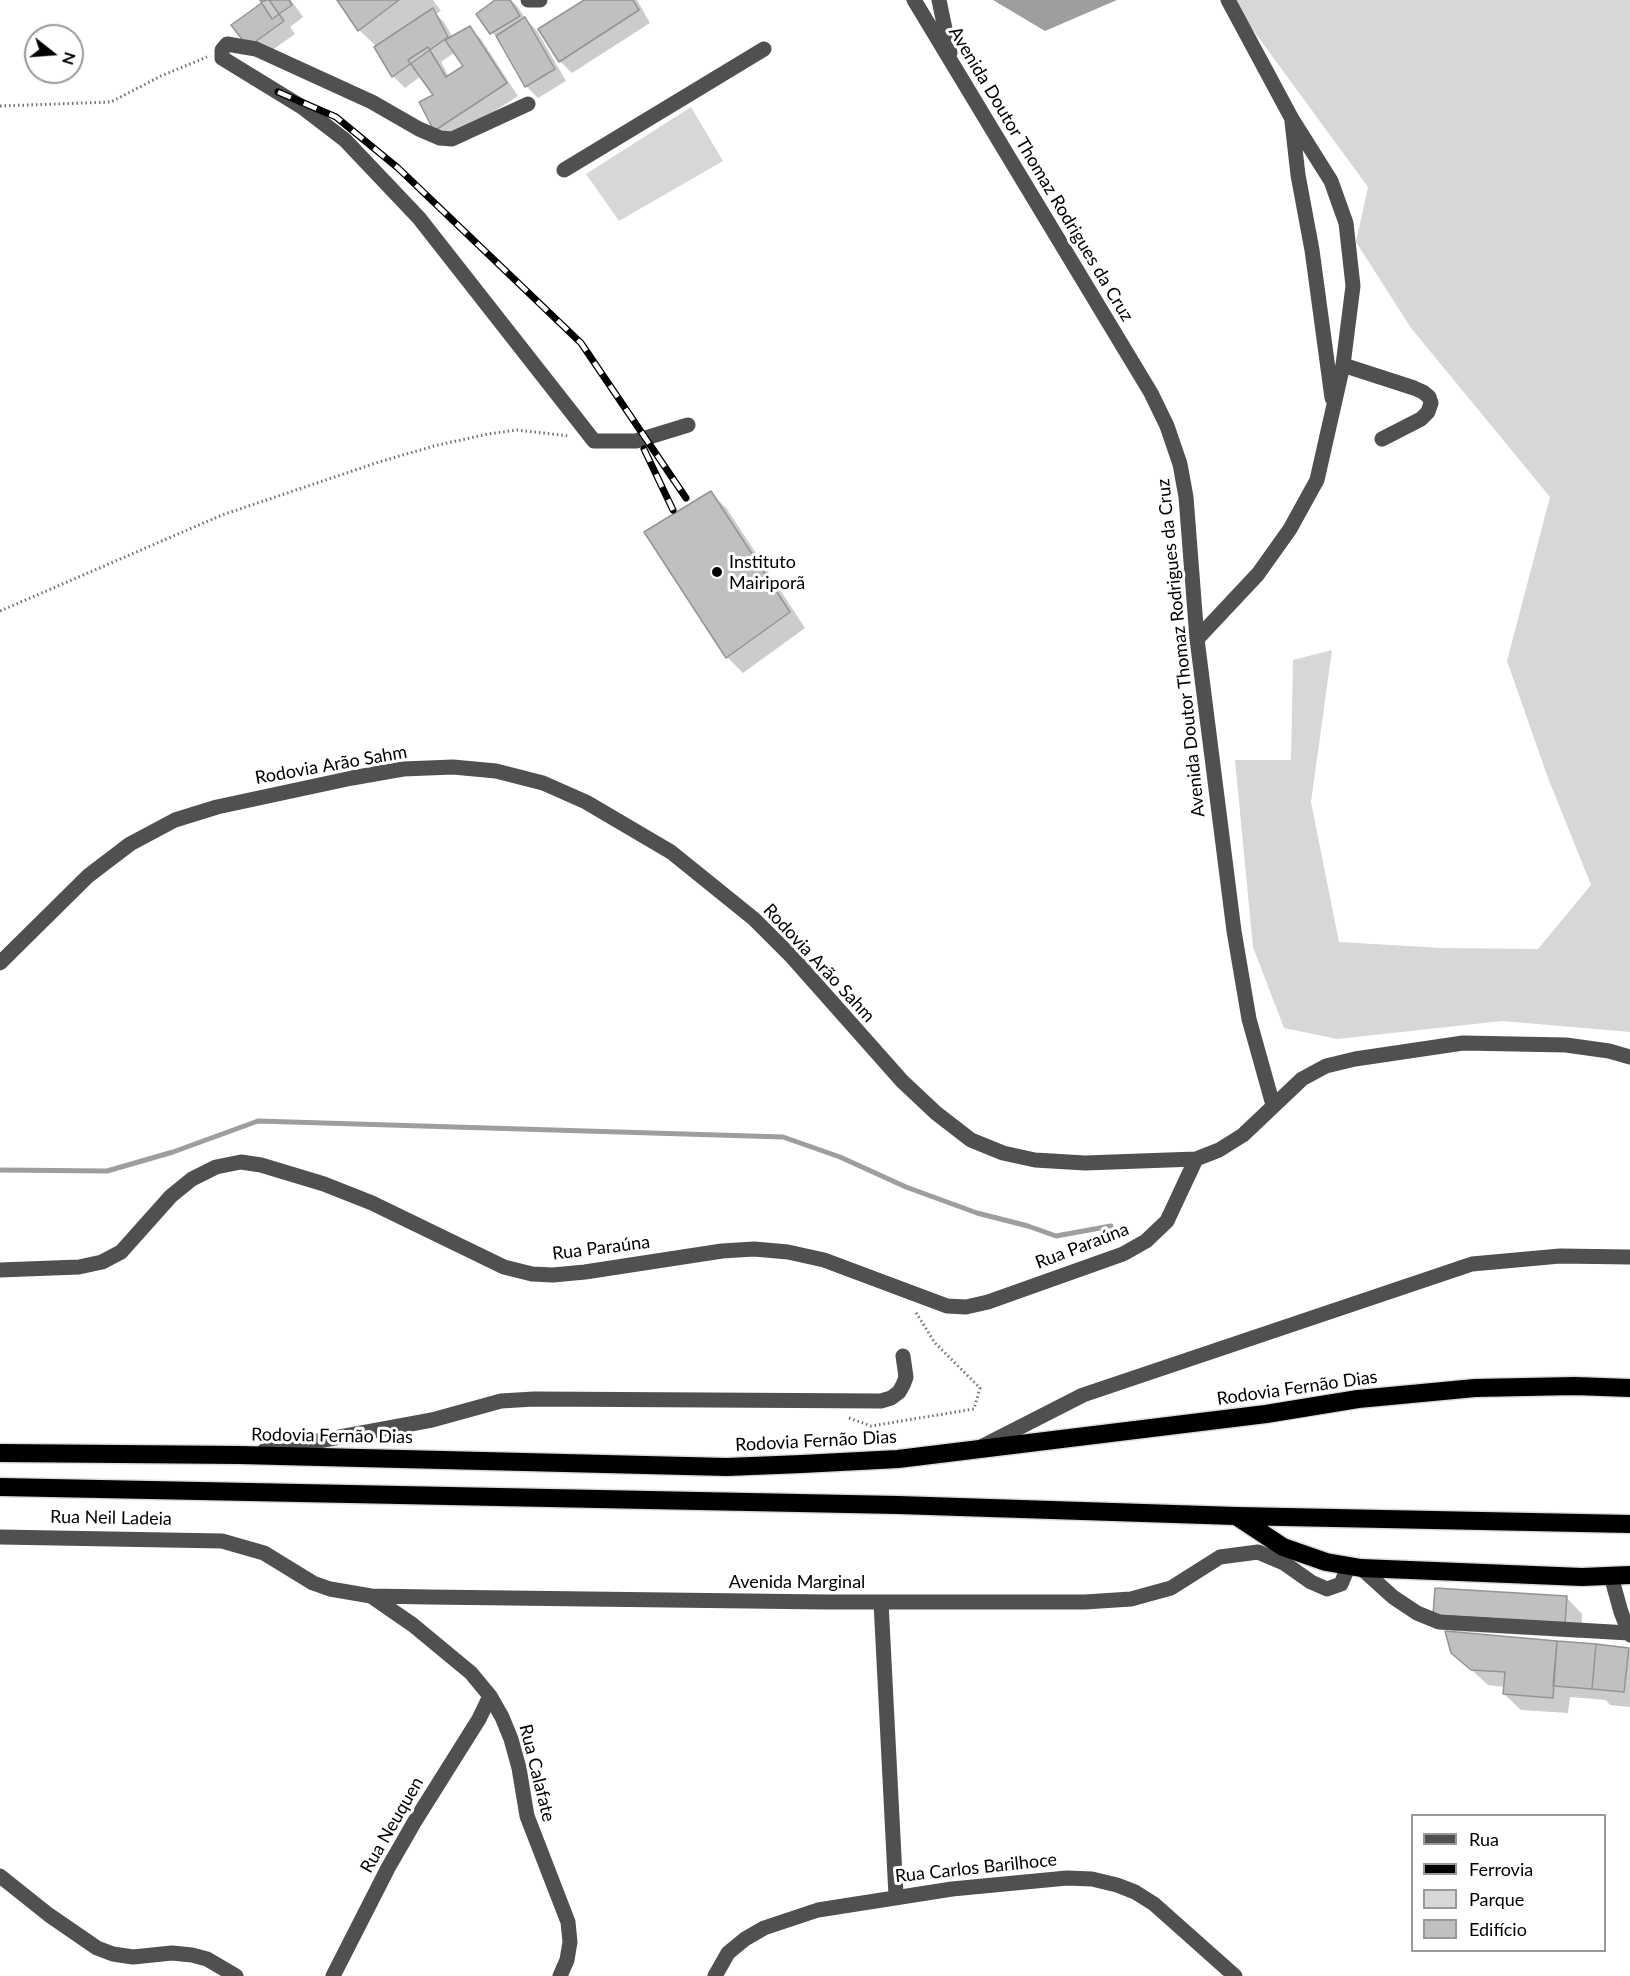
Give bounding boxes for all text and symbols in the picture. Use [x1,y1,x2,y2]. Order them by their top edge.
street label: Avenida Doutor Thomaz Rodrigues da Cruz [944,23,1138,325]
north arrow [24,24,84,84]
text: N [59,50,81,67]
street label: Avenida Doutor Thomaz Rodrigues da Cruz [1152,478,1210,818]
place label: Instituto Mairiporã [729,551,805,594]
marker: Instituto Mairiporã [710,565,724,579]
street label: Rodovia Arão Sahm [253,741,409,789]
street label: Rodovia Arão Sahm [759,899,879,1027]
street label: Rua Paraúna [1032,1218,1132,1274]
street label: Rua Paraúna [551,1231,651,1265]
street label: Rodovia Fernão Dias [1215,1366,1379,1410]
street label: Rodovia Fernão Dias [251,1424,413,1448]
street label: Rodovia Fernão Dias [735,1426,897,1456]
street label: Rua Neil Ladeia [50,1506,172,1530]
street label: Avenida Marginal [729,1571,865,1593]
street label: Rua Calafate [514,1722,560,1824]
street label: Rua Neuquen [356,1773,428,1877]
legend [1411,1814,1606,1952]
text: Rua [1469,1828,1499,1850]
street label: Rua Carlos Barilhoce [894,1849,1058,1887]
text: Ferrovia [1469,1858,1533,1880]
text: Parque [1469,1888,1524,1910]
text: Edifício [1469,1918,1527,1940]

